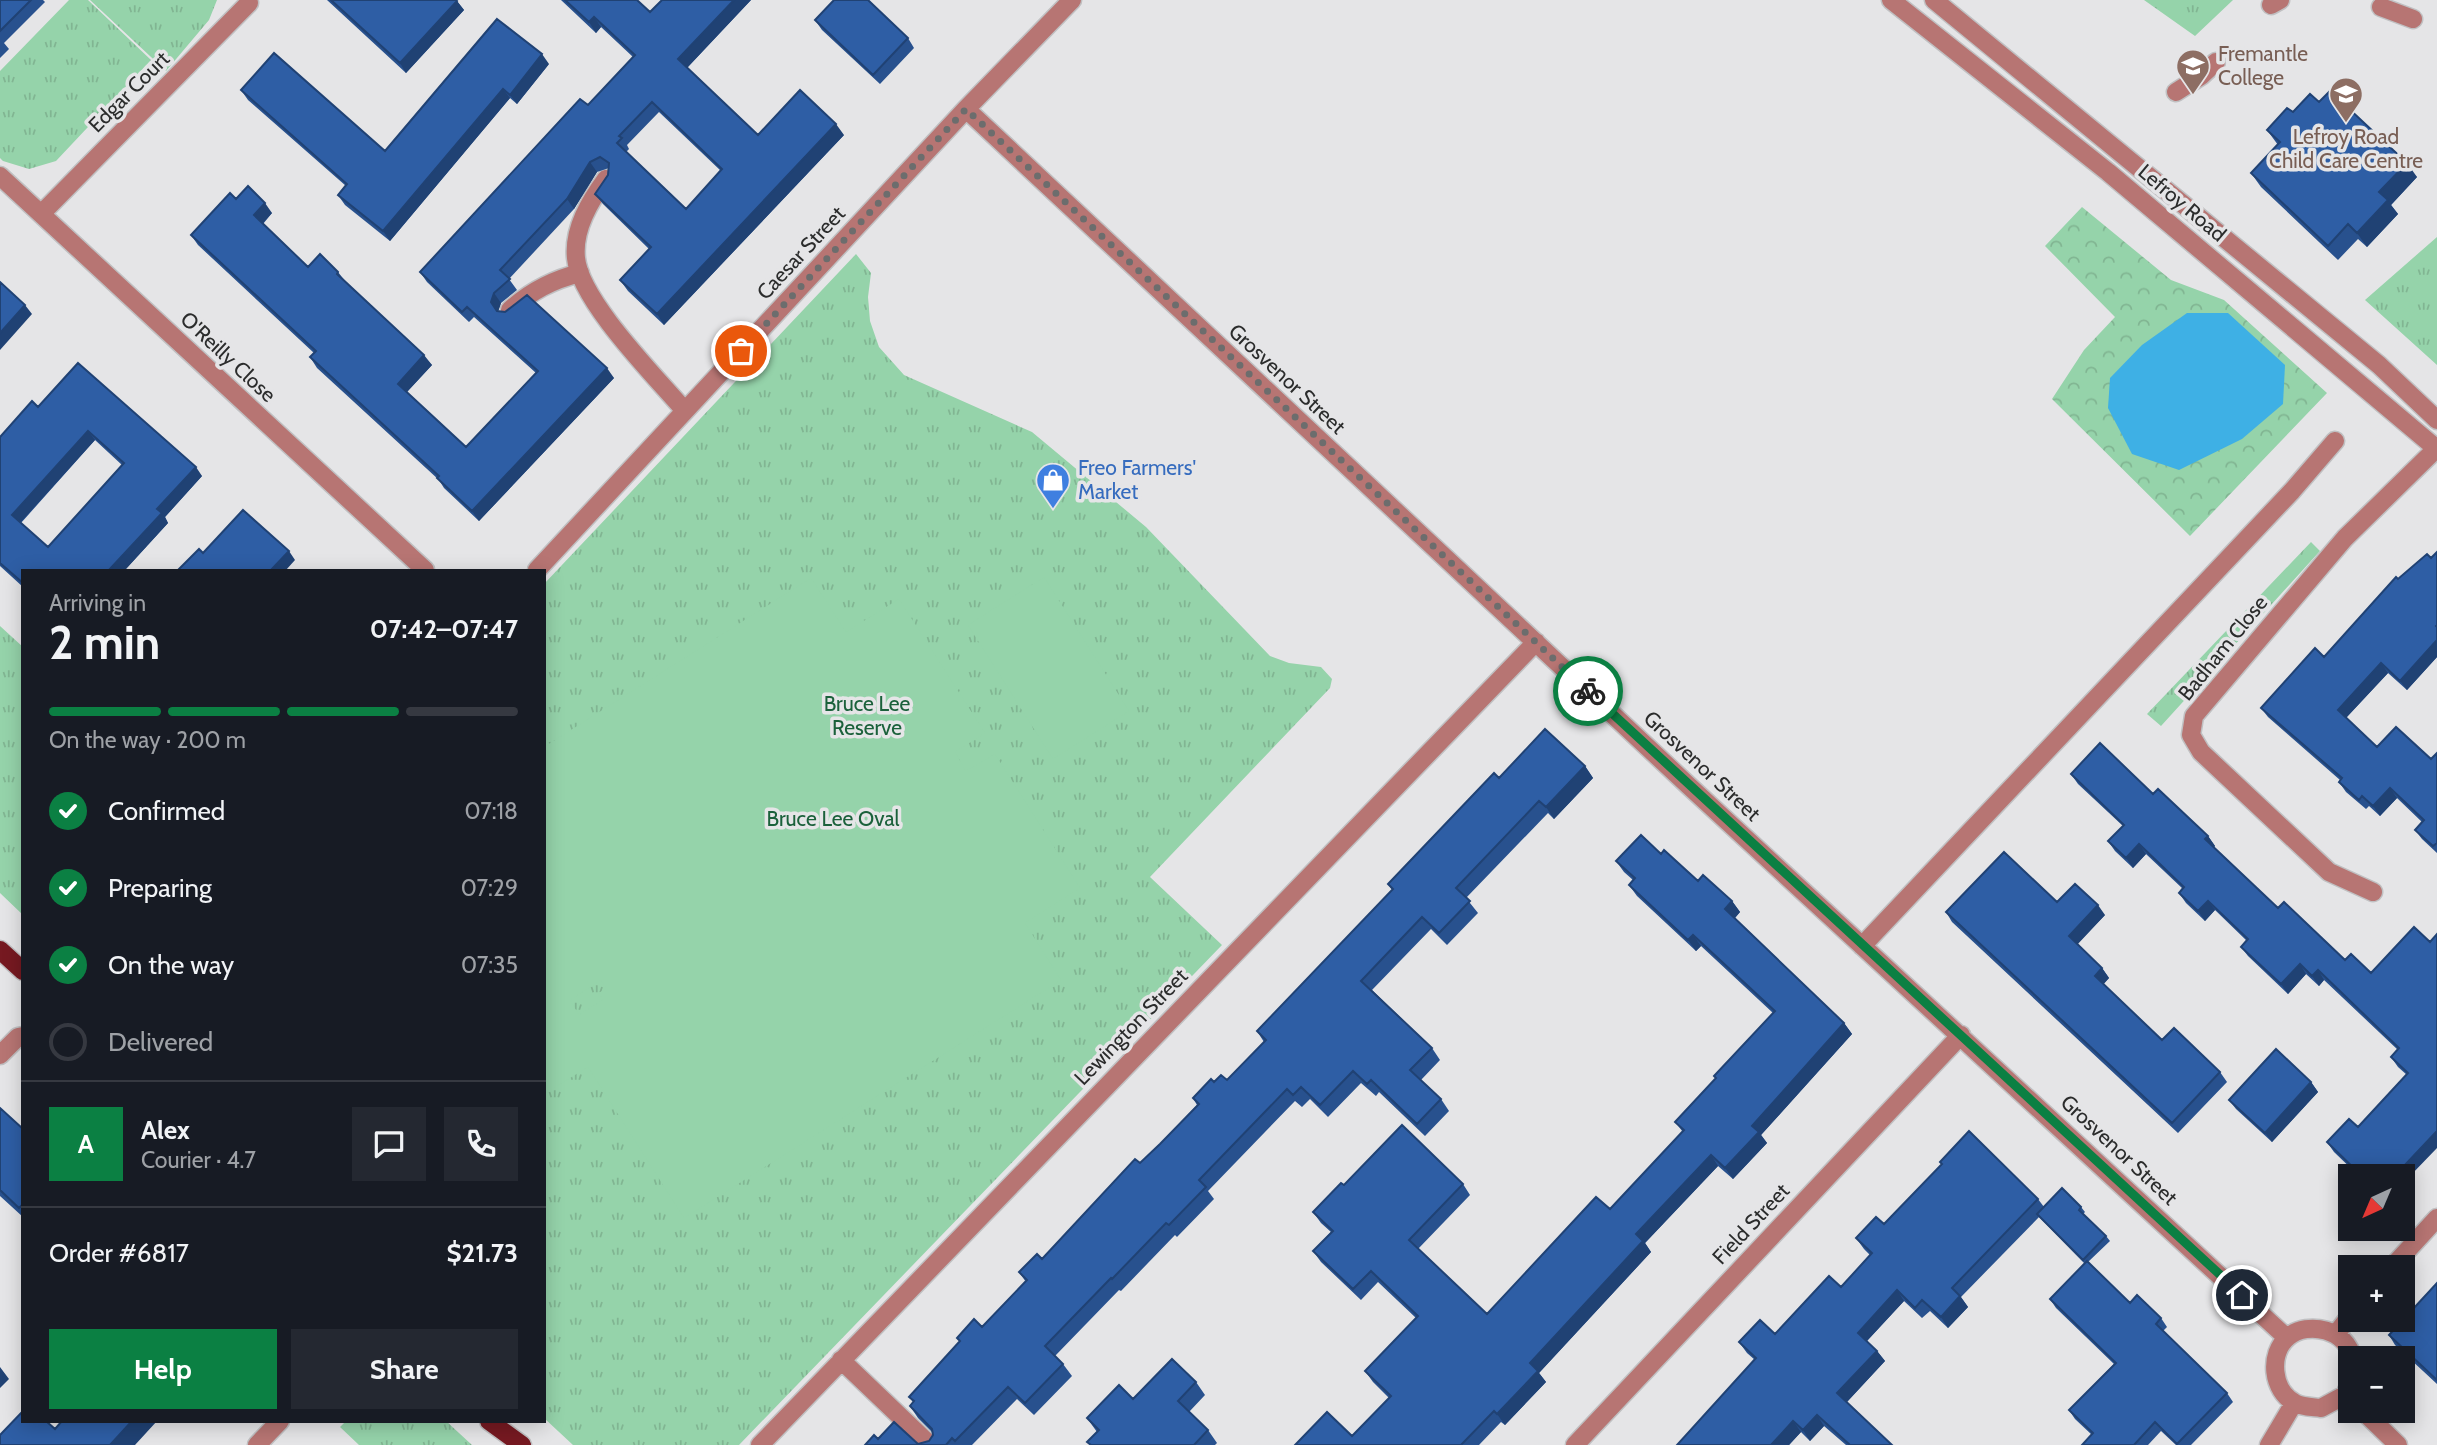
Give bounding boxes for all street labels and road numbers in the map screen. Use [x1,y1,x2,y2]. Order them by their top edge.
street label: Edgar Court [83,46,174,137]
street label: Lefroy Road [2133,159,2231,246]
street label: Caesar Street [751,201,850,304]
street label: O'Reilly Close [176,306,281,407]
street label: Grosvenor Street [1224,318,1351,439]
street label: Badham Close [2173,590,2273,705]
street label: Grosvenor Street [1639,705,1766,826]
street label: Lewington Street [1069,963,1192,1090]
street label: Grosvenor Street [2056,1089,2183,1210]
street label: Field Street [1707,1178,1794,1269]

